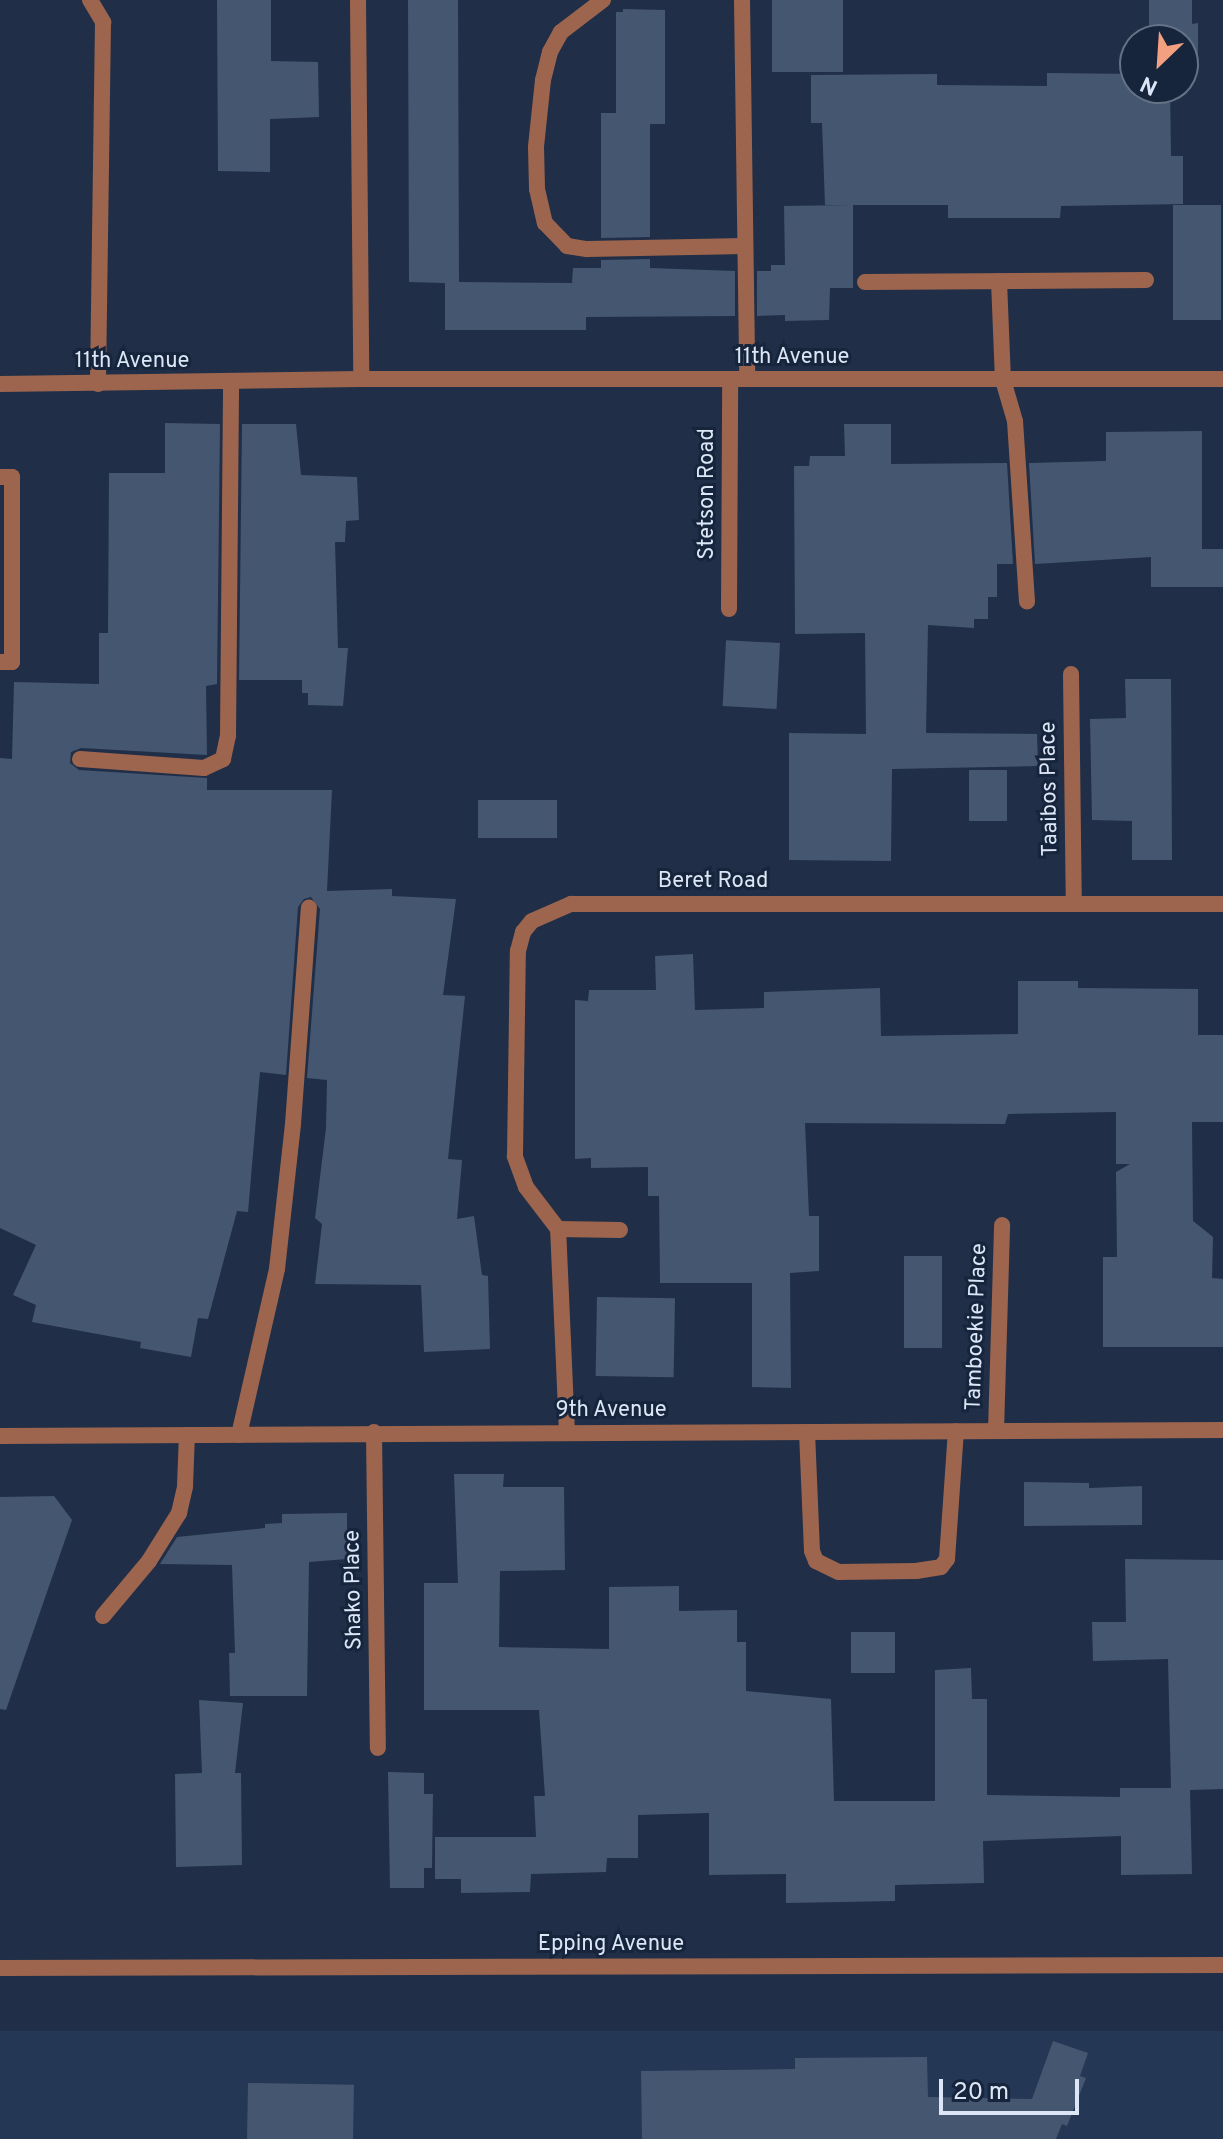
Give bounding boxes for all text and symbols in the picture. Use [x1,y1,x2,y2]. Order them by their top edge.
north arrow [1119,24,1199,104]
text: N [1137,69,1162,100]
street label: 11th Avenue [734,345,850,371]
street label: 11th Avenue [74,349,190,375]
street label: Stetson Road [695,428,721,560]
street label: Taaibos Place [1036,721,1064,857]
street label: Beret Road [658,869,768,895]
street label: Tamboekie Place [961,1243,993,1411]
street label: 9th Avenue [555,1398,667,1424]
street label: Shako Place [340,1530,368,1650]
street label: Epping Avenue [537,1932,685,1958]
scale bar [943,2063,1083,2113]
text: 20 m [953,2078,1009,2108]

